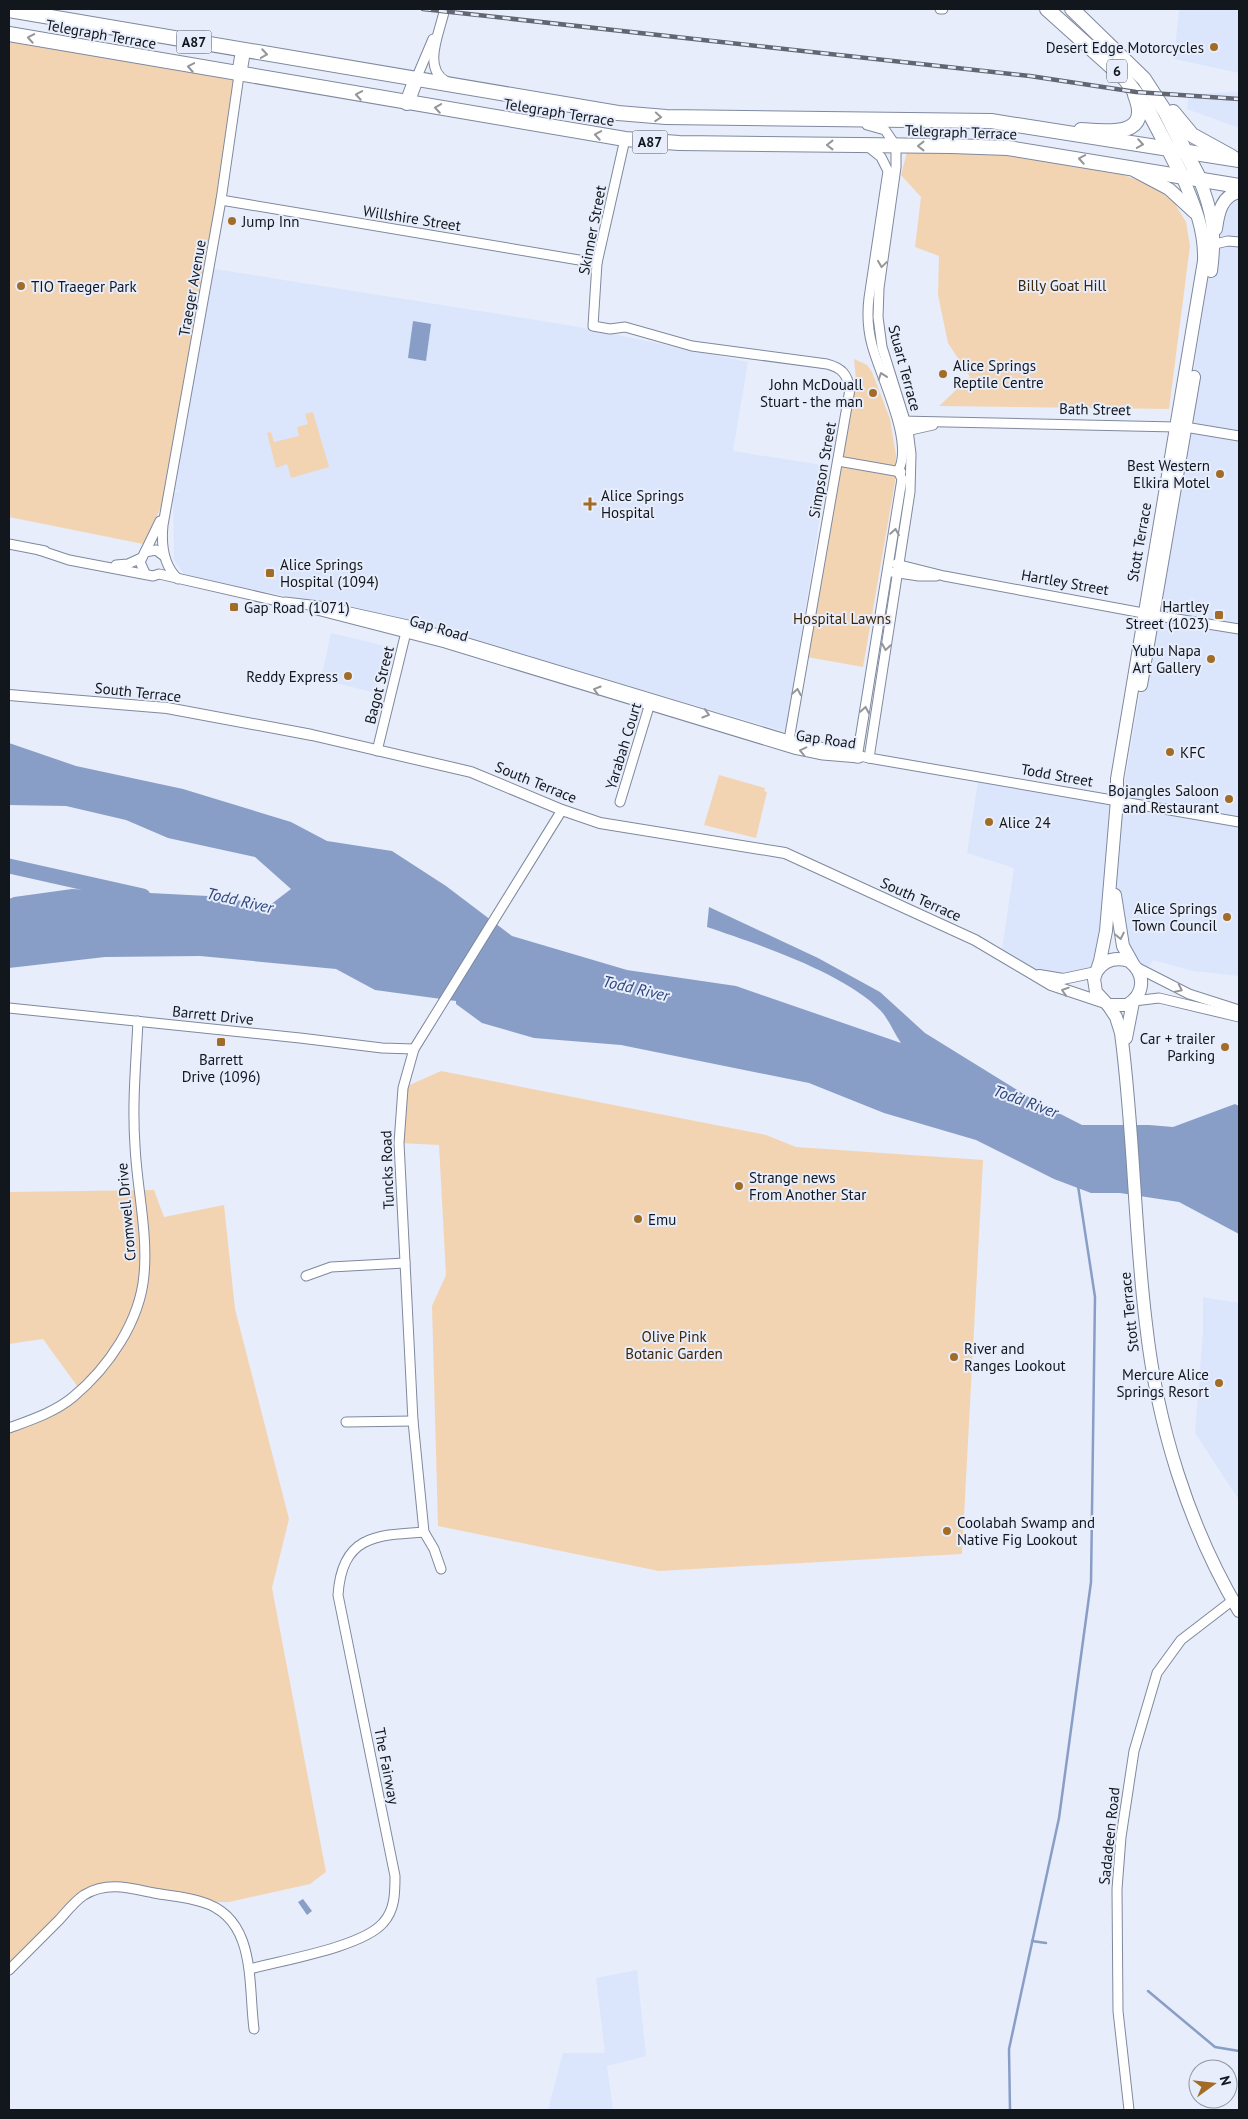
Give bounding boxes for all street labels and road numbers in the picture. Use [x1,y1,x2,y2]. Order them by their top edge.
street label: Telegraph Terrace [44,15,158,53]
road number: A87 [176,31,212,54]
road number: 6 [1107,59,1127,82]
street label: Telegraph Terrace [502,94,616,130]
street label: Telegraph Terrace [905,121,1017,143]
road number: A87 [632,130,668,154]
street label: Skinner Street [574,184,610,276]
street label: Willshire Street [362,201,462,235]
street label: Traeger Avenue [174,238,210,338]
street label: Stuart Terrace [884,323,926,413]
street label: Bath Street [1059,399,1131,419]
street label: Simpson Street [804,421,840,519]
street label: Stott Terrace [1123,501,1155,583]
street label: Hartley Street [1020,565,1110,599]
street label: Gap Road [407,611,471,645]
street label: Bagot Street [360,644,398,726]
street label: South Terrace [94,678,182,706]
street label: Yarabah Court [601,700,645,792]
street label: Gap Road [795,725,857,753]
street label: South Terrace [492,757,580,807]
street label: Todd Street [1019,759,1095,791]
street label: South Terrace [878,873,964,925]
street label: Barrett Drive [171,1001,255,1029]
street label: Tuncks Road [376,1130,398,1210]
street label: Cromwell Drive [112,1162,140,1262]
street label: Stott Terrace [1115,1271,1143,1353]
street label: The Fairway [370,1726,404,1806]
street label: Sadadeen Road [1094,1786,1124,1886]

